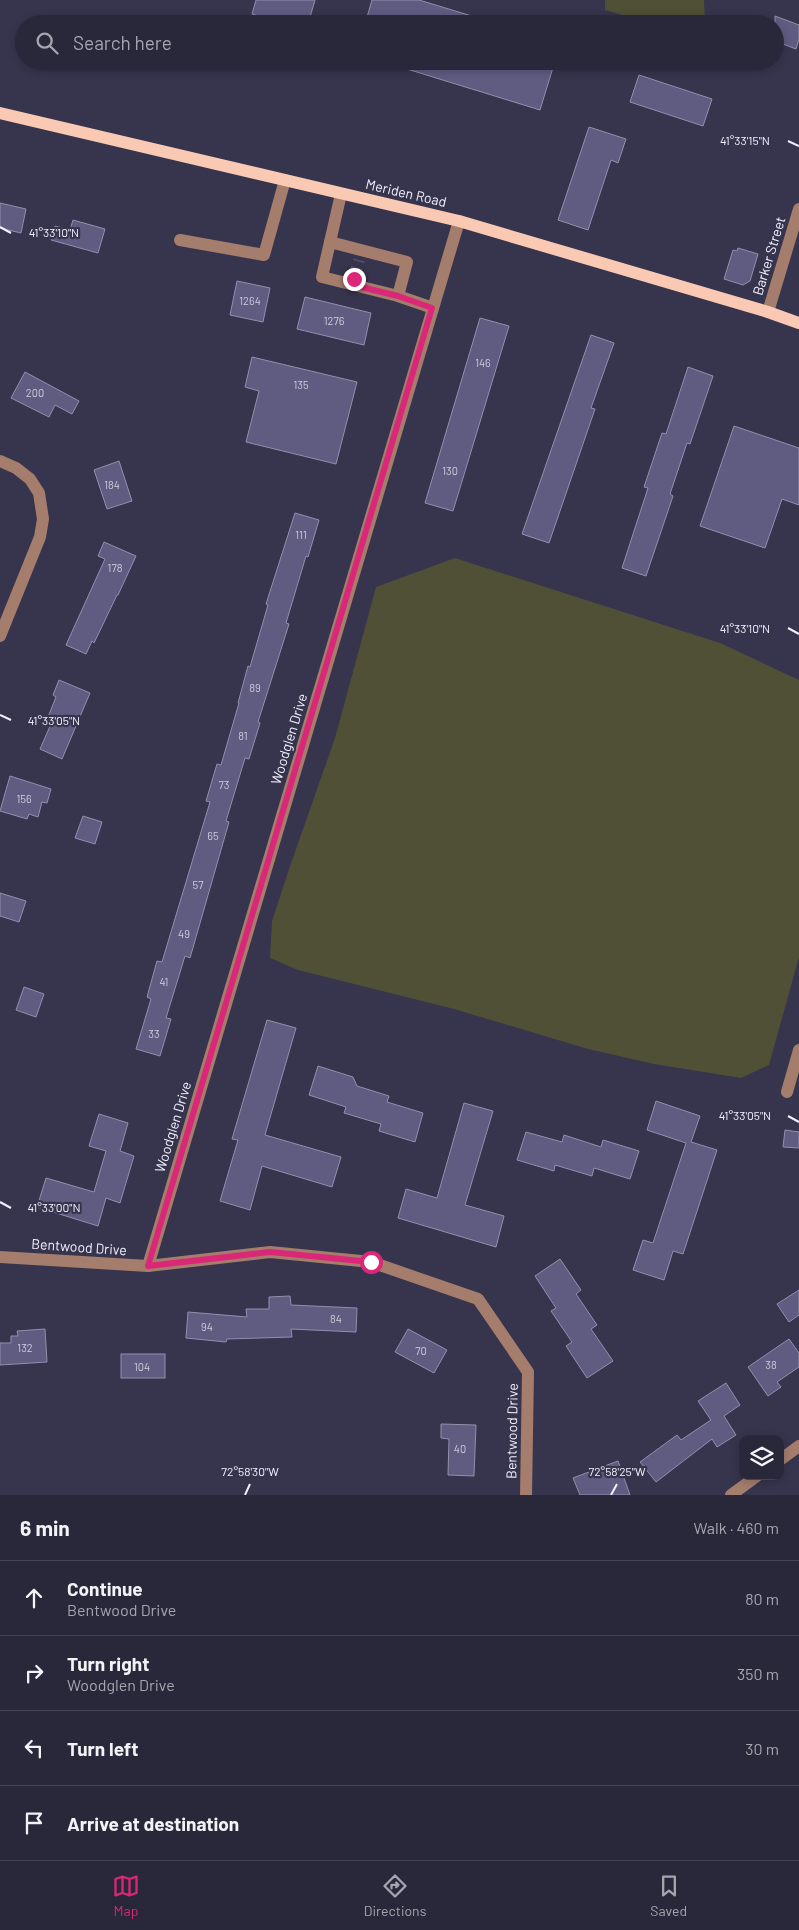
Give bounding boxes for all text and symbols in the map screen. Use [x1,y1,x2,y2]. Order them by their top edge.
search box [15,15,784,70]
icon: search [33,29,61,57]
text: Search here [73,31,172,54]
text: 41°33'15"N [720,133,770,147]
street label: Meriden Road [364,175,448,210]
street label: Barker Street [749,215,789,297]
text: 41°33'10"N [29,225,79,239]
route end [343,268,366,291]
house number: 1264 [239,294,261,307]
house number: 1276 [324,314,345,327]
house number: 146 [475,356,491,369]
house number: 135 [293,378,309,391]
house number: 200 [26,386,44,399]
house number: 130 [442,464,458,477]
house number: 184 [104,478,120,491]
house number: 111 [295,528,307,541]
house number: 178 [108,561,123,574]
text: 41°33'10"N [720,621,770,635]
house number: 89 [249,681,261,694]
street label: Woodglen Drive [267,691,310,786]
text: 41°33'05"N [28,713,80,727]
house number: 81 [238,729,248,742]
house number: 73 [219,778,229,791]
house number: 156 [16,792,32,805]
house number: 65 [207,829,219,842]
house number: 57 [193,878,203,891]
house number: 49 [178,927,190,940]
house number: 41 [160,975,168,988]
house number: 33 [148,1027,160,1040]
street label: Woodglen Drive [151,1079,194,1174]
text: 41°33'05"N [719,1108,771,1122]
text: 41°33'00"N [27,1200,81,1214]
street label: Bentwood Drive [31,1235,127,1258]
route start [360,1251,383,1274]
house number: 84 [330,1312,342,1325]
house number: 94 [201,1320,213,1333]
house number: 132 [17,1341,33,1354]
house number: 70 [415,1344,427,1357]
house number: 38 [765,1358,777,1371]
house number: 104 [134,1360,150,1373]
street label: Bentwood Drive [502,1383,521,1479]
map controls [739,1435,784,1480]
button: layers [739,1435,784,1480]
house number: 40 [454,1442,466,1455]
text: 72°58'30"W [221,1464,279,1478]
text: 72°58'25"W [589,1464,646,1478]
text: 6 min [20,1515,70,1540]
text: Walk · 460 m [694,1518,779,1537]
text: Continue [67,1577,143,1600]
icon: ahead [20,1584,48,1612]
text: 80 m [745,1589,779,1608]
text: Bentwood Drive [67,1600,176,1619]
text: Turn right [67,1652,149,1675]
icon: right [20,1659,48,1687]
text: 350 m [737,1664,779,1683]
text: Woodglen Drive [67,1675,175,1694]
icon: left [20,1734,48,1762]
text: Turn left [67,1737,138,1760]
text: 30 m [745,1739,779,1758]
icon: arrive [20,1809,48,1837]
text: Arrive at destination [67,1812,239,1835]
tab: Map [112,1872,140,1919]
tab: Directions [364,1872,426,1919]
tab: Saved [650,1872,687,1919]

